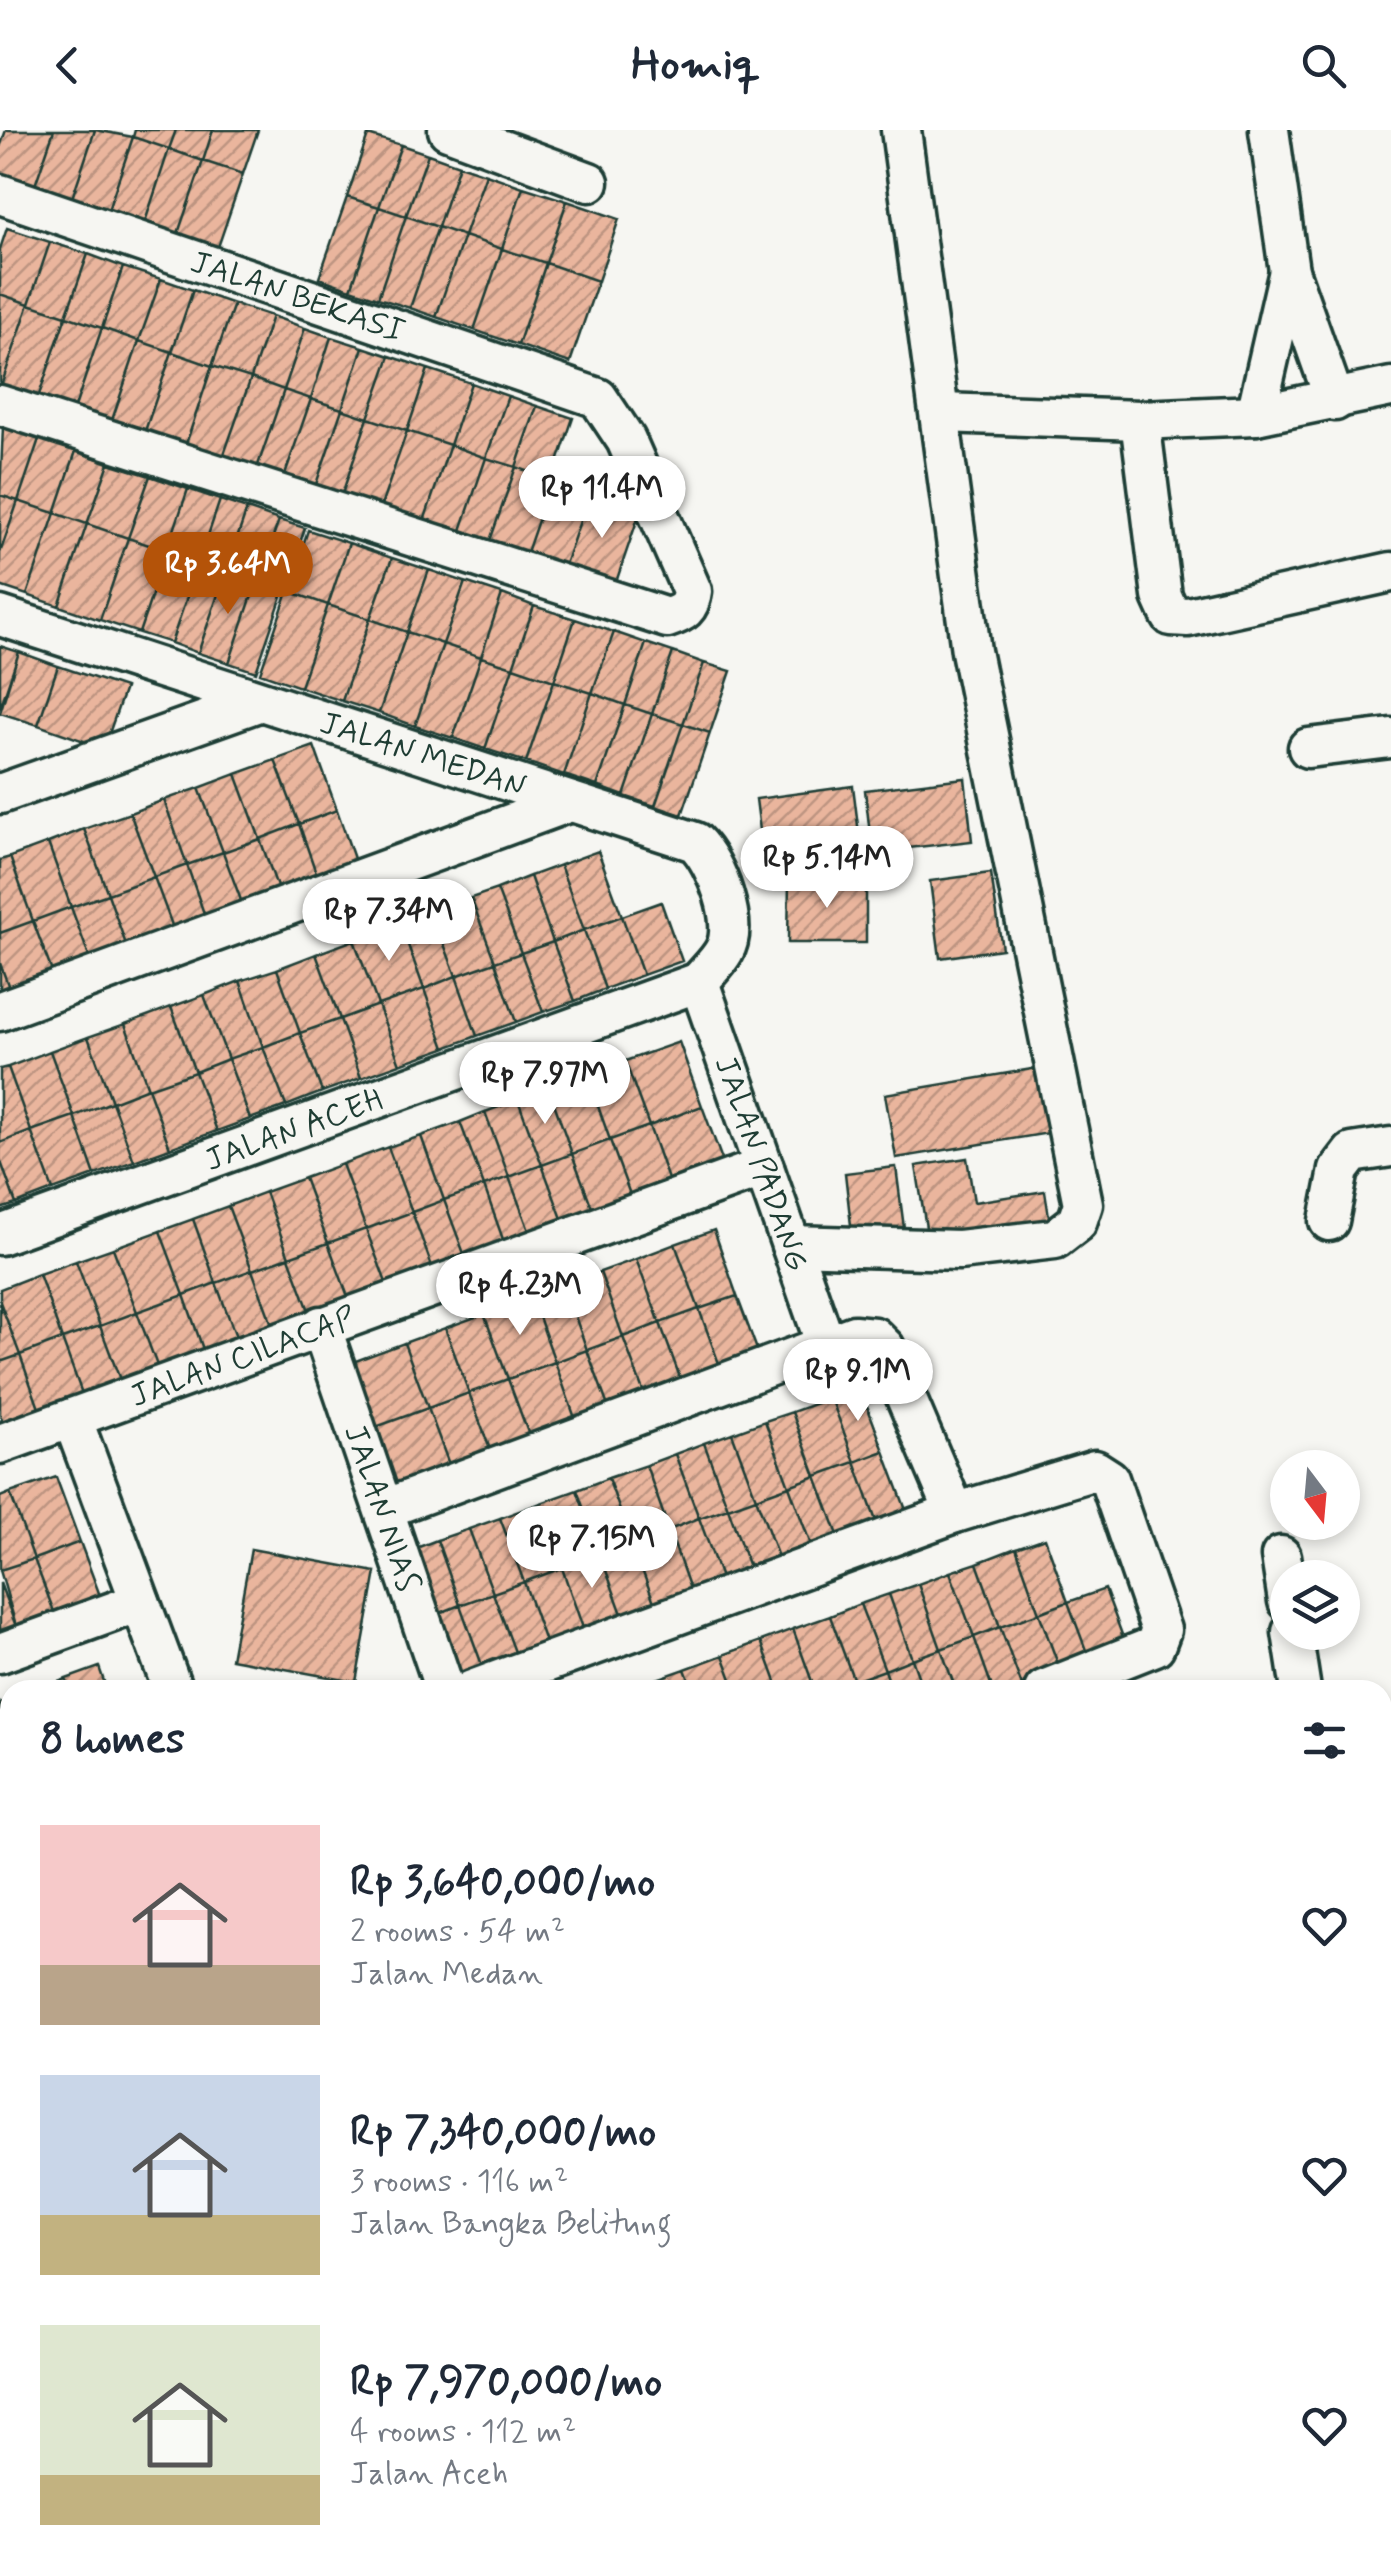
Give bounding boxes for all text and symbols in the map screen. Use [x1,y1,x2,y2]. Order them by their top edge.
text: Homiq [631,36,760,95]
icon: back [40,38,95,93]
icon: search [1296,38,1351,93]
street label: JALAN BEKASI [185,242,410,354]
pin: Rp 11.4M [499,456,705,541]
text: Rp 11.4M [541,467,663,509]
pin: Rp 3.64M [125,532,331,617]
text: Rp 3.64M [165,543,291,585]
street label: JALAN MEDAN [314,703,531,809]
pin: Rp 5.14M [724,826,930,911]
text: Rp 5.14M [763,837,891,879]
pin: Rp 7.34M [286,879,492,964]
text: Rp 7.34M [324,890,454,932]
pin: Rp 7.97M [442,1042,648,1127]
street label: JALAN PADANG [704,1051,817,1277]
text: Rp 7.97M [481,1053,609,1095]
street label: JALAN ACEH [200,1079,388,1182]
pin: Rp 4.23M [417,1253,623,1338]
text: Rp 4.23M [458,1264,582,1306]
street label: JALAN CILACAP [125,1298,362,1418]
pin: Rp 9.1M [766,1339,950,1424]
text: Rp 9.1M [805,1350,911,1392]
street label: JALAN NIAS [333,1419,429,1597]
north arrow [1270,1450,1360,1540]
map controls [1270,1450,1360,1650]
pin: Rp 7.15M [489,1506,695,1591]
text: Rp 7.15M [529,1517,655,1559]
button: layers [1270,1560,1360,1650]
text: 8 homes [40,1713,185,1768]
icon: filters [1297,1713,1352,1768]
text: Rp 3,640,000/mo [350,1856,655,1911]
icon: home [120,1865,240,1985]
icon: heart [1297,1898,1352,1953]
text: 2 rooms · 54 m² [350,1911,565,1953]
text: Jalan Medan [350,1953,543,1995]
text: Rp 7,340,000/mo [350,2106,656,2161]
icon: home [120,2115,240,2235]
icon: heart [1297,2148,1352,2203]
text: 3 rooms · 116 m² [350,2161,568,2203]
text: Jalan Bangka Belitung [350,2203,672,2245]
text: Rp 7,970,000/mo [350,2356,662,2411]
icon: home [120,2365,240,2485]
icon: heart [1297,2398,1352,2453]
text: 4 rooms · 112 m² [350,2411,576,2453]
text: Jalan Aceh [350,2453,508,2495]

